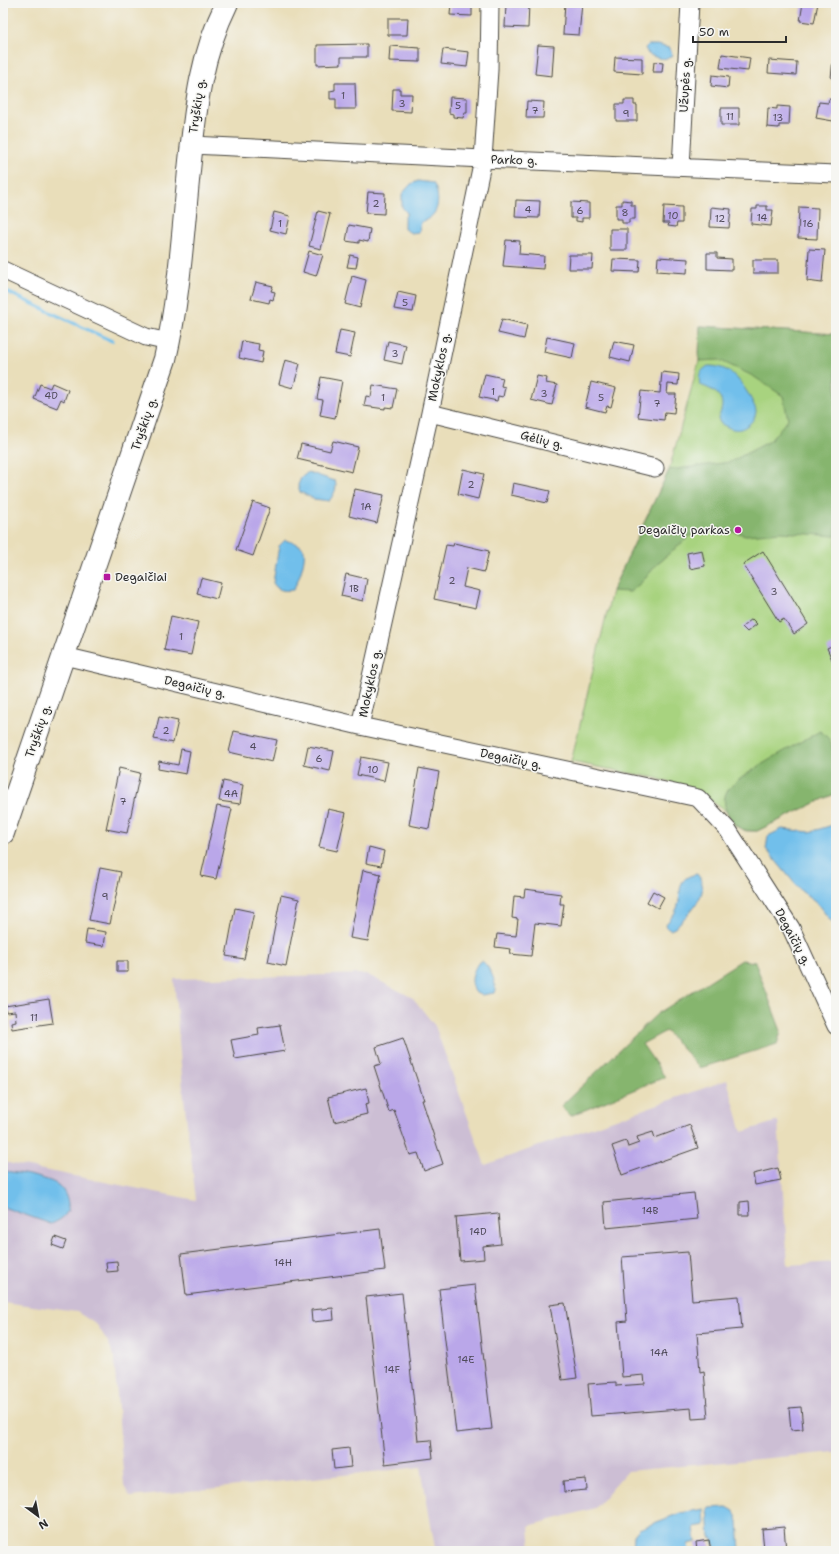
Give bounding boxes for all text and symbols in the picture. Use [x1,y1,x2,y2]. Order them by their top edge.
scale bar [693,18,786,44]
text: 50 m [699,24,729,40]
street label: Užupės g. [676,57,694,113]
street label: Tryškių g. [185,77,209,135]
house number: 1 [341,89,345,102]
house number: 3 [399,97,406,110]
house number: 5 [455,99,461,112]
house number: 7 [532,104,539,117]
house number: 9 [623,107,630,120]
house number: 11 [726,110,734,123]
house number: 13 [773,111,783,124]
street label: Parko g. [490,151,538,169]
house number: 2 [373,197,380,210]
house number: 4 [525,203,532,216]
house number: 6 [577,204,584,217]
house number: 8 [622,206,629,219]
house number: 10 [668,209,678,222]
house number: 14 [757,211,767,224]
house number: 12 [715,212,725,225]
house number: 1 [278,217,282,230]
house number: 16 [803,217,813,230]
house number: 5 [402,296,408,309]
street label: Mokyklos g. [424,331,454,403]
house number: 3 [392,347,399,360]
house number: 1 [491,385,495,398]
house number: 3 [541,387,548,400]
house number: 4D [44,389,58,402]
house number: 1 [381,391,385,404]
house number: 5 [598,391,604,404]
street label: Tryškių g. [127,395,161,453]
house number: 7 [654,397,661,410]
street label: Gėlių g. [519,427,565,453]
house number: 2 [468,478,475,491]
house number: 1A [360,500,372,513]
place label: Degaičių parkas [638,522,730,538]
marker: Degaičių parkas [733,525,743,535]
place label: Degaičiai [115,569,167,585]
marker: Degaičiai [102,572,112,582]
house number: 2 [449,574,456,587]
house number: 1B [349,582,359,595]
house number: 3 [771,585,778,598]
house number: 1 [179,630,183,643]
street label: Mokyklos g. [355,647,385,719]
street label: Degaičių g. [163,672,227,702]
street label: Tryškių g. [21,702,55,760]
house number: 2 [163,724,170,737]
house number: 4 [250,740,257,753]
street label: Degaičių g. [479,745,543,773]
house number: 6 [316,752,323,765]
house number: 10 [368,763,378,776]
house number: 4A [224,787,238,800]
house number: 7 [120,795,127,808]
house number: 9 [102,890,109,903]
street label: Degaičių g. [771,906,815,968]
house number: 11 [30,1011,38,1024]
house number: 14B [642,1204,658,1217]
house number: 14D [469,1225,487,1238]
house number: 14H [274,1256,292,1269]
house number: 14A [650,1346,668,1359]
house number: 14E [458,1353,475,1366]
house number: 14F [384,1363,401,1376]
north arrow [18,1496,58,1536]
text: N [35,1515,51,1533]

